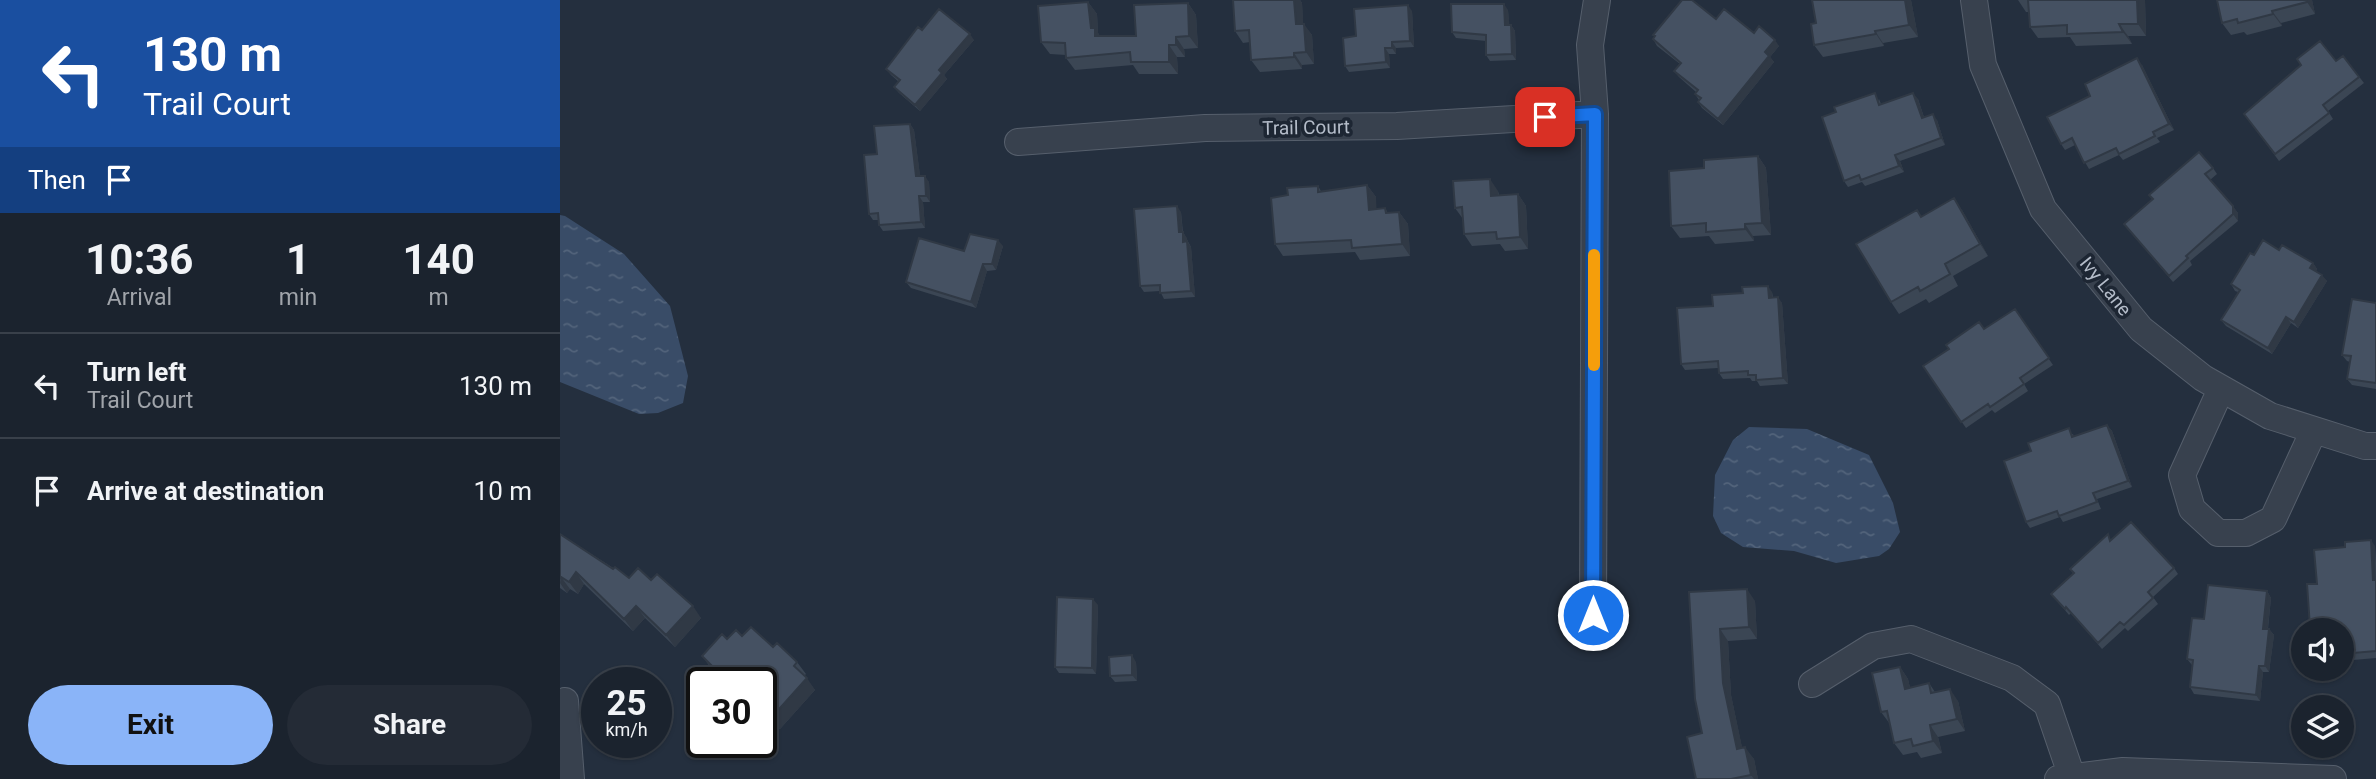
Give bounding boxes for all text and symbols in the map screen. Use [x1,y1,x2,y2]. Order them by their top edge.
text: 130 m [143,26,282,83]
icon: left [28,28,119,119]
text: Trail Court [143,85,291,123]
pin [1515,87,1575,147]
icon: arrive [1526,98,1564,136]
street label: Trail Court [1262,115,1350,140]
icon: arrive [100,161,138,199]
text: Then [28,165,86,195]
text: 10:36 [85,235,193,284]
text: 1 [286,235,310,284]
text: 140 [402,235,475,284]
street label: Ivy Lane [2075,252,2136,320]
text: Arrival [107,284,172,311]
text: min [279,284,317,311]
text: m [429,284,449,311]
text: Turn left [87,357,186,387]
icon: left [28,367,66,405]
text: 130 m [459,371,532,401]
text: Trail Court [87,387,193,414]
icon: arrive [28,472,66,510]
text: Arrive at destination [87,476,324,506]
text: 10 m [474,476,532,506]
position arrow [1556,578,1630,652]
map controls [2291,618,2354,758]
button: sound [2291,618,2354,681]
speed limit sign: 30 [686,667,777,758]
text: 25 [606,683,647,724]
button: Exit [28,685,273,765]
button: Share [287,685,532,765]
button: layers [2291,695,2354,758]
text: km/h [605,719,648,740]

